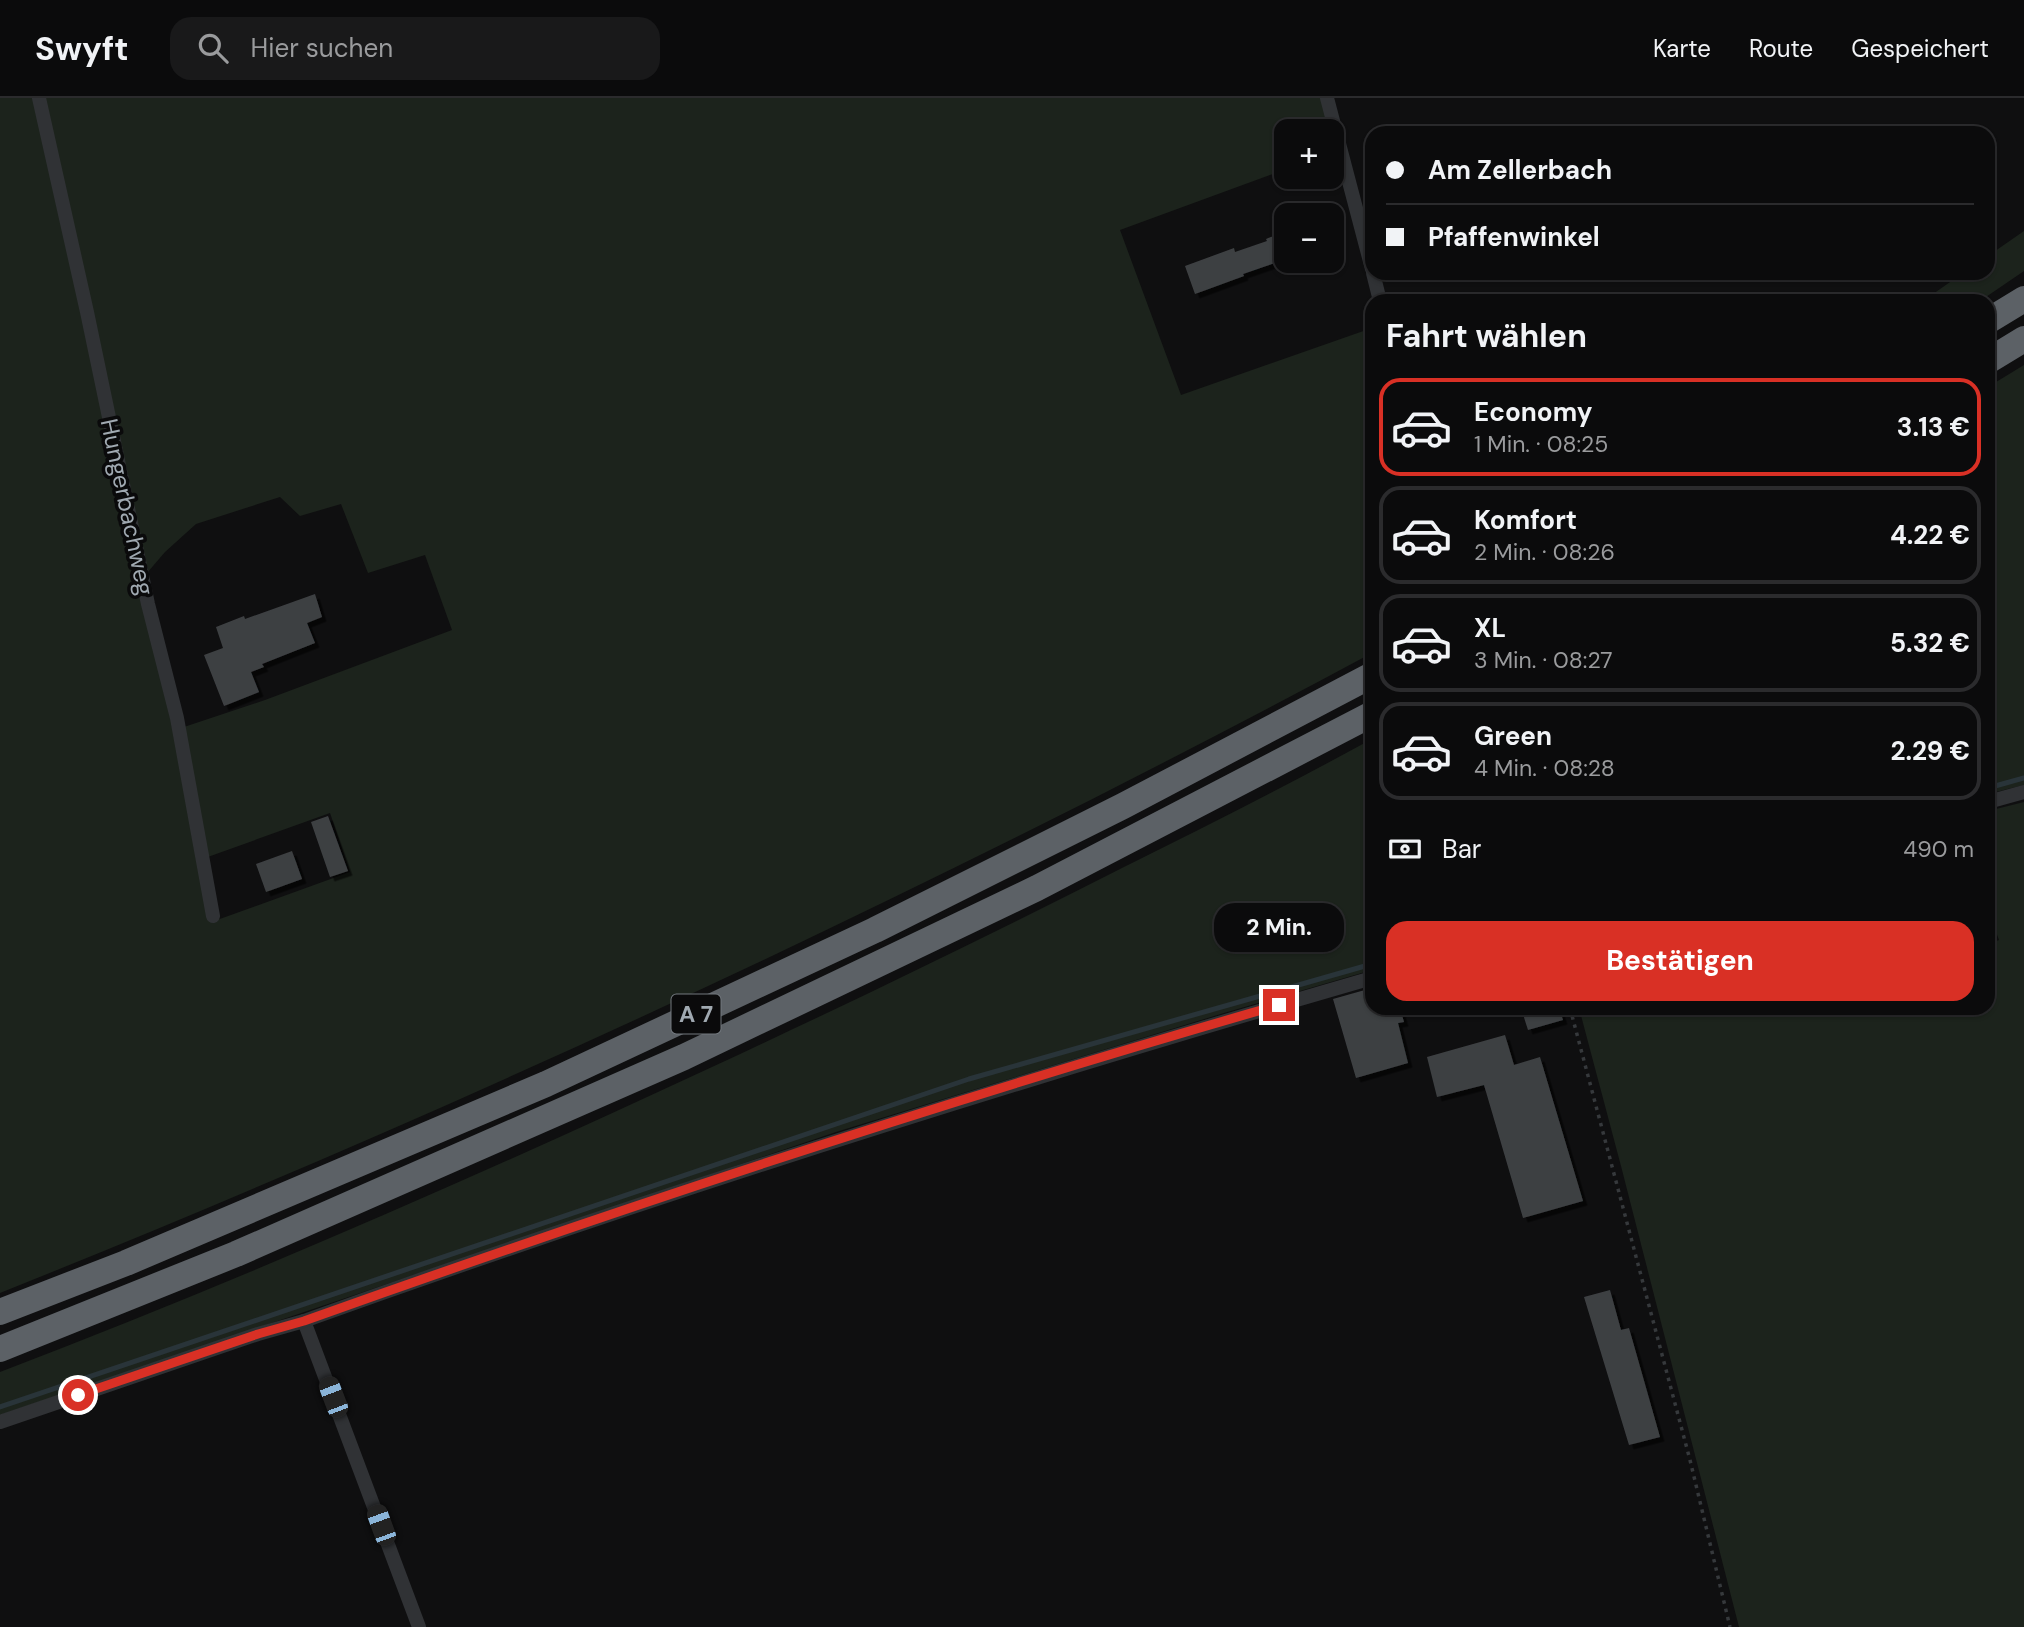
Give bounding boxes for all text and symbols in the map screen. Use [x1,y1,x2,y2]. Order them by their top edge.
search box [170,17,660,80]
text: Swyft [35,27,128,70]
icon: search [194,29,232,67]
text: Hier suchen [250,31,393,65]
text: Karte [1653,33,1711,64]
text: Route [1749,33,1813,64]
text: Gespeichert [1851,33,1989,64]
map controls [1274,119,1344,273]
button: + [1274,119,1344,189]
text: Am Zellerbach [1428,153,1612,187]
button: − [1274,203,1344,273]
text: Pfaffenwinkel [1428,220,1600,254]
text: Fahrt wählen [1386,315,1587,357]
text: Economy [1474,395,1592,429]
icon: car [1390,396,1453,459]
text: 3.13 € [1897,410,1970,444]
street label: Hungerbachweg [94,416,161,598]
text: 1 Min. · 08:25 [1474,429,1608,459]
text: Komfort [1474,503,1577,537]
icon: car [1390,504,1453,567]
text: 4.22 € [1890,518,1970,552]
text: 2 Min. · 08:26 [1474,537,1615,567]
text: XL [1474,611,1506,645]
icon: car [1390,612,1453,675]
text: 5.32 € [1890,626,1970,660]
text: 3 Min. · 08:27 [1474,645,1613,675]
text: Green [1474,719,1552,753]
icon: car [1390,720,1453,783]
text: 2.29 € [1890,734,1970,768]
text: 4 Min. · 08:28 [1474,753,1615,783]
icon: cash [1386,830,1424,868]
text: Bar [1442,832,1481,866]
text: 490 m [1903,834,1974,864]
callout: 2 Min. [1214,904,1344,953]
text: 2 Min. [1246,912,1312,942]
button: Bestätigen [1386,921,1974,1001]
route end [1263,989,1295,1021]
road number: A 7 [672,995,720,1034]
car [316,1374,351,1420]
route start [62,1379,94,1411]
car [364,1502,399,1548]

